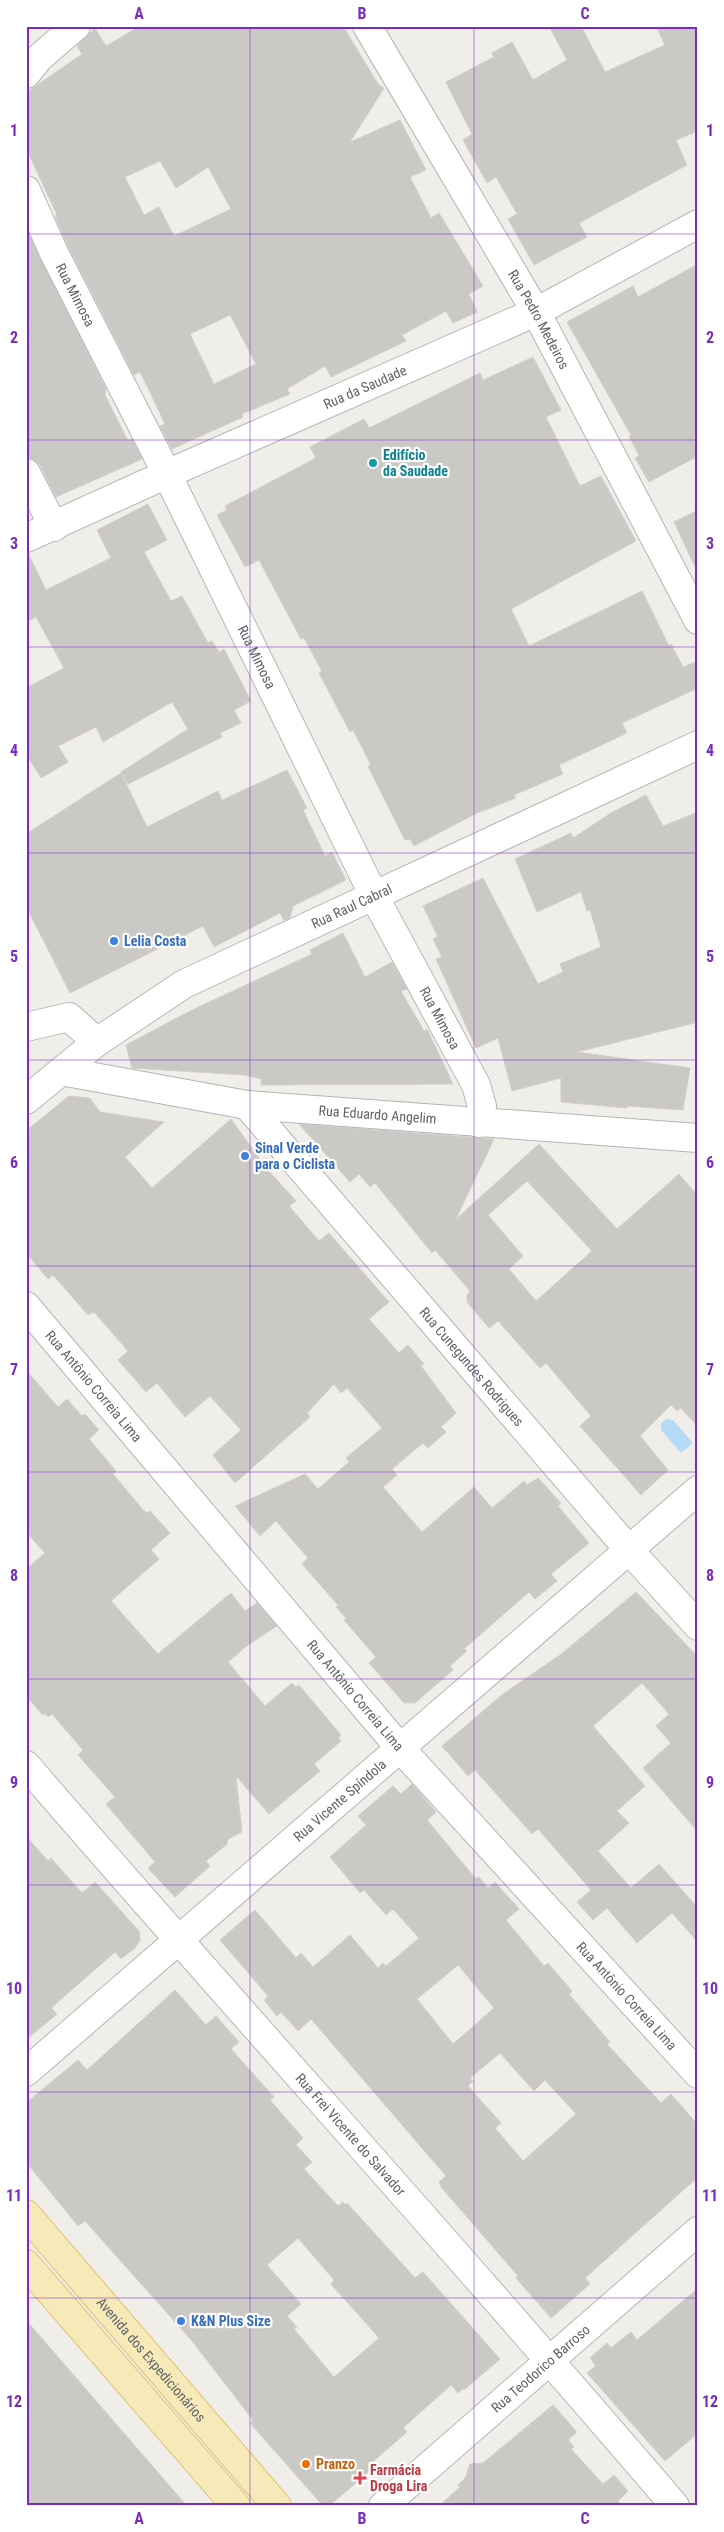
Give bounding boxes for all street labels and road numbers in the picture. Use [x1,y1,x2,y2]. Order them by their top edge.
street label: Rua Mimosa [53,261,98,329]
street label: Rua Pedro Medeiros [505,267,573,372]
street label: Rua da Saudade [321,362,409,412]
street label: Rua Mimosa [234,623,279,691]
street label: Rua Raul Cabral [309,880,394,932]
street label: Rua Mimosa [417,984,463,1052]
street label: Rua Eduardo Angelim [318,1102,437,1127]
street label: Rua Cunegundes Rodrigues [416,1304,527,1429]
street label: Rua Antônio Correia Lima [42,1327,145,1445]
street label: Rua Antônio Correia Lima [304,1637,407,1754]
street label: Rua Vicente Spíndola [290,1756,389,1845]
street label: Rua Antônio Correia Lima [573,1939,680,2053]
street label: Rua Frei Vicente do Salvador [292,2070,409,2199]
street label: Avenida dos Expedicionários [93,2294,209,2425]
street label: Rua Teodorico Barroso [488,2321,593,2416]

